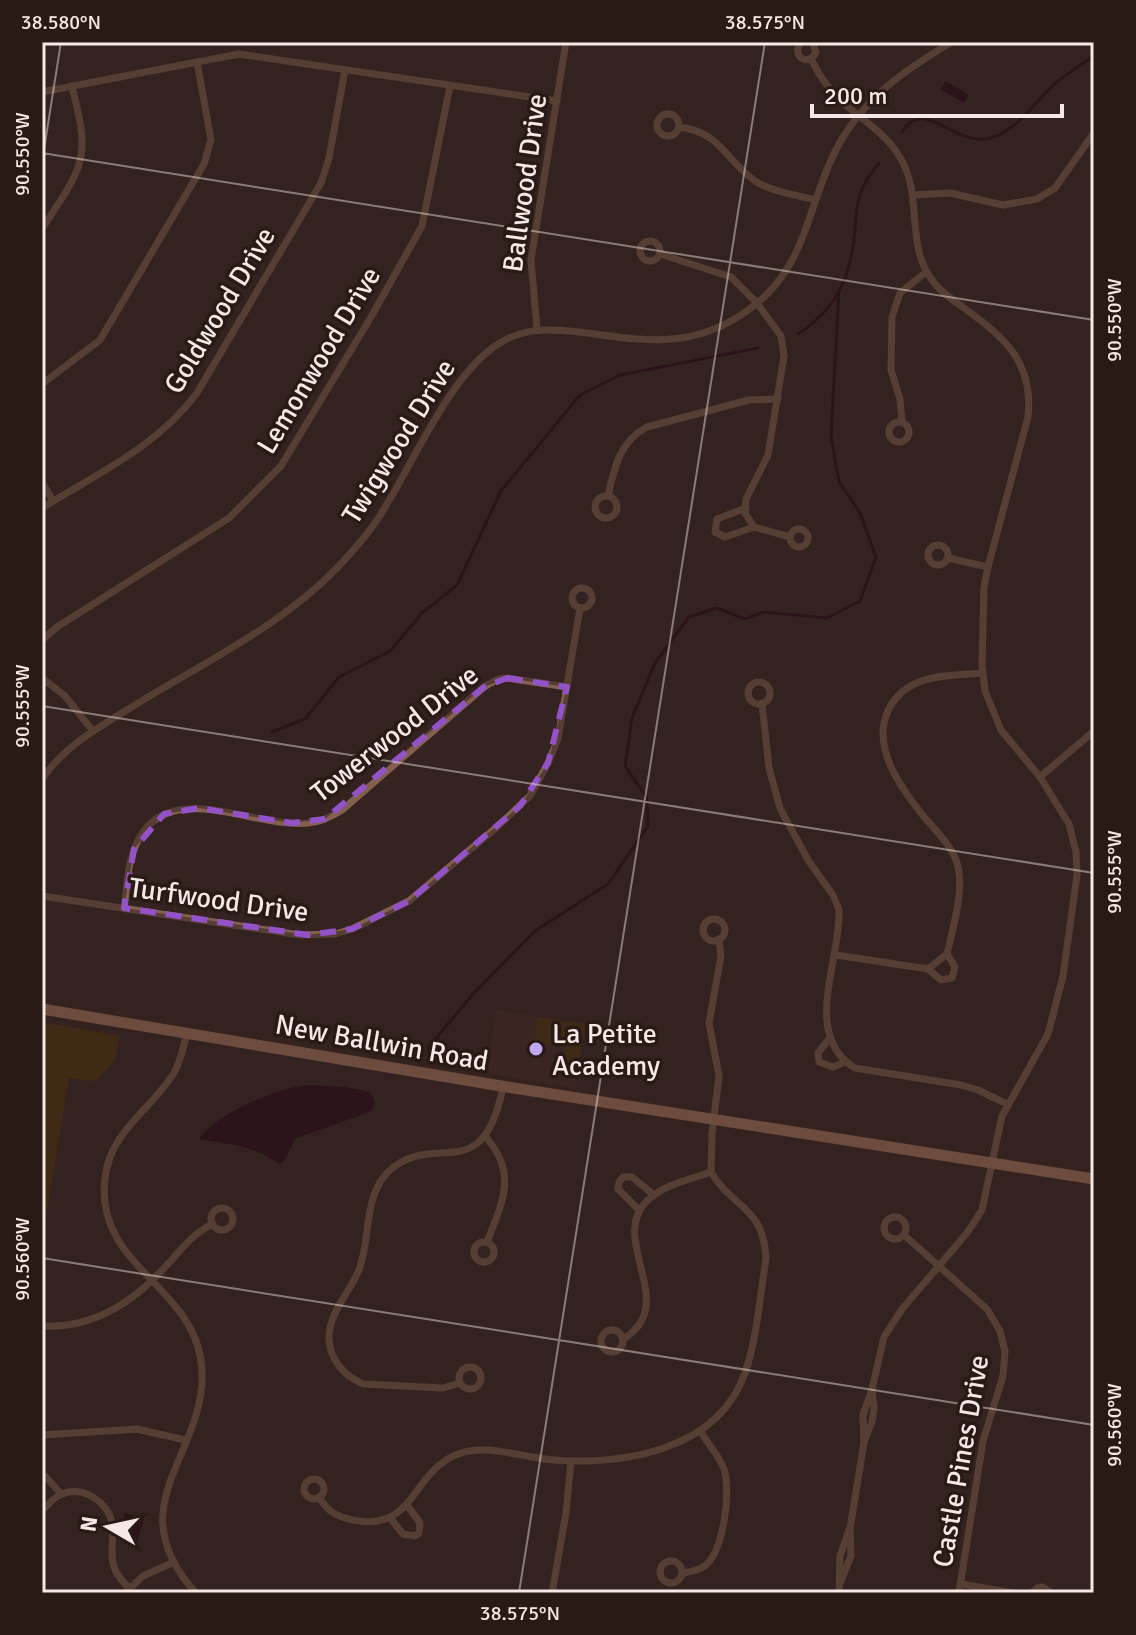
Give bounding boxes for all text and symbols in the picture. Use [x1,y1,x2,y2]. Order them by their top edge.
text: 38.580°N [21,10,101,35]
text: 38.575°N [725,10,805,35]
scale bar [812,68,1062,118]
text: 200 m [824,81,887,111]
street label: Ballwood Drive [496,92,554,274]
text: 90.550°W [10,112,35,196]
street label: Goldwood Drive [157,221,283,400]
street label: Lemonwood Drive [250,261,388,460]
text: 90.550°W [1102,278,1127,362]
street label: Twigwood Drive [335,353,463,530]
street label: Towerwood Drive [304,658,485,810]
text: 90.555°W [10,664,35,748]
text: 90.555°W [1102,830,1127,914]
street label: Turfwood Drive [127,871,311,929]
street label: New Ballwin Road [273,1008,491,1078]
place label: La Petite Academy [552,1017,660,1083]
marker: La Petite Academy [527,1040,545,1058]
text: 90.560°W [10,1217,35,1301]
street label: Castle Pines Drive [926,1352,996,1570]
text: 90.560°W [1102,1383,1127,1467]
north arrow [68,1487,148,1567]
text: N [74,1514,103,1534]
text: 38.575°N [480,1601,560,1626]

